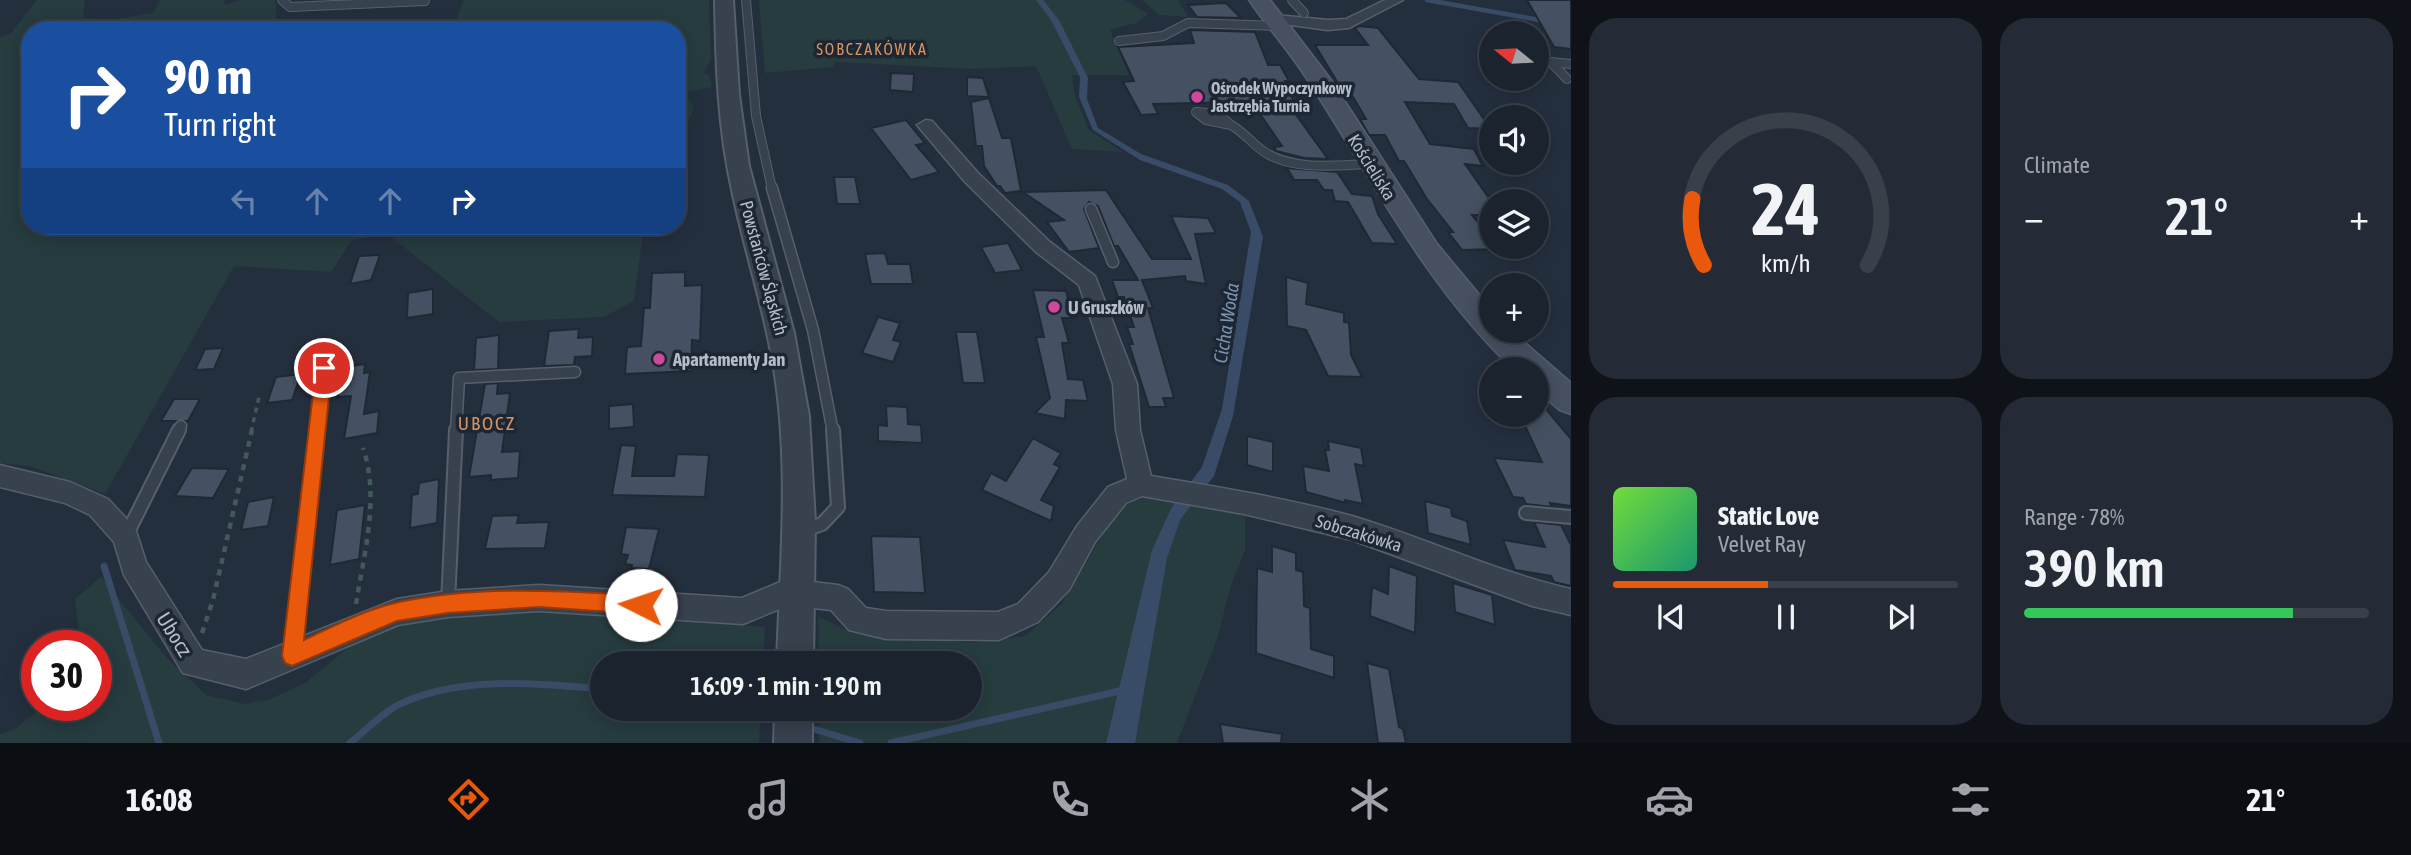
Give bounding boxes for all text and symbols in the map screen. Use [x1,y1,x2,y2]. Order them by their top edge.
north arrow [1479,21,1549,91]
map controls [1479,21,1549,427]
district label: SOBCZAKÓWKA [816,40,928,58]
text: 90 m [164,48,252,104]
icon: right [49,49,140,140]
place label: Ośrodek Wypoczynkowy Jastrzębia Turnia [1210,79,1352,115]
marker: Ośrodek Wypoczynkowy Jastrzębia Turnia [1189,89,1205,105]
button: sound [1479,105,1549,175]
text: Turn right [164,106,277,143]
street label: Kościeliska [1344,130,1400,204]
text: Climate [2024,152,2090,178]
text: 24 [1751,167,1820,250]
icon: left [225,182,263,220]
icon: ahead [298,182,336,220]
icon: ahead [371,182,409,220]
icon: right [444,182,482,220]
text: 21° [2165,186,2228,246]
button: layers [1479,189,1549,259]
text: − [2024,195,2044,238]
text: + [2349,195,2369,238]
street label: Powstańców Śląskich [736,198,792,338]
text: km/h [1761,248,1810,276]
button: + [1479,273,1549,343]
water label: Cicha Woda [1209,281,1243,365]
place label: U Gruszków [1068,297,1144,318]
marker: U Gruszków [1046,299,1062,315]
pin [294,338,354,398]
icon: arrive [305,349,343,387]
place label: Apartamenty Jan [672,349,785,370]
marker: Apartamenty Jan [651,351,667,367]
button: − [1479,357,1549,427]
district label: UBOCZ [458,412,516,434]
text: Static Love [1718,501,1819,531]
text: Range · 78% [2024,504,2124,530]
street label: Sobczakówka [1313,510,1405,556]
text: Velvet Ray [1718,531,1806,557]
text: 390 km [2024,538,2165,598]
position arrow [604,568,678,642]
icon: previous [1652,598,1690,636]
icon: pause [1767,598,1805,636]
icon: next [1882,598,1920,636]
street label: Ubocz [152,607,198,661]
speed limit sign: 30 [21,630,112,721]
text: 16:09 · 1 min · 190 m [690,671,882,701]
icon: directions [444,775,493,824]
icon: music [744,775,793,824]
icon: phone [1045,775,1094,824]
icon: climate [1345,775,1394,824]
icon: car [1645,775,1694,824]
icon: filters [1946,775,1995,824]
text: 16:08 [126,781,192,818]
text: 21° [2246,781,2285,818]

